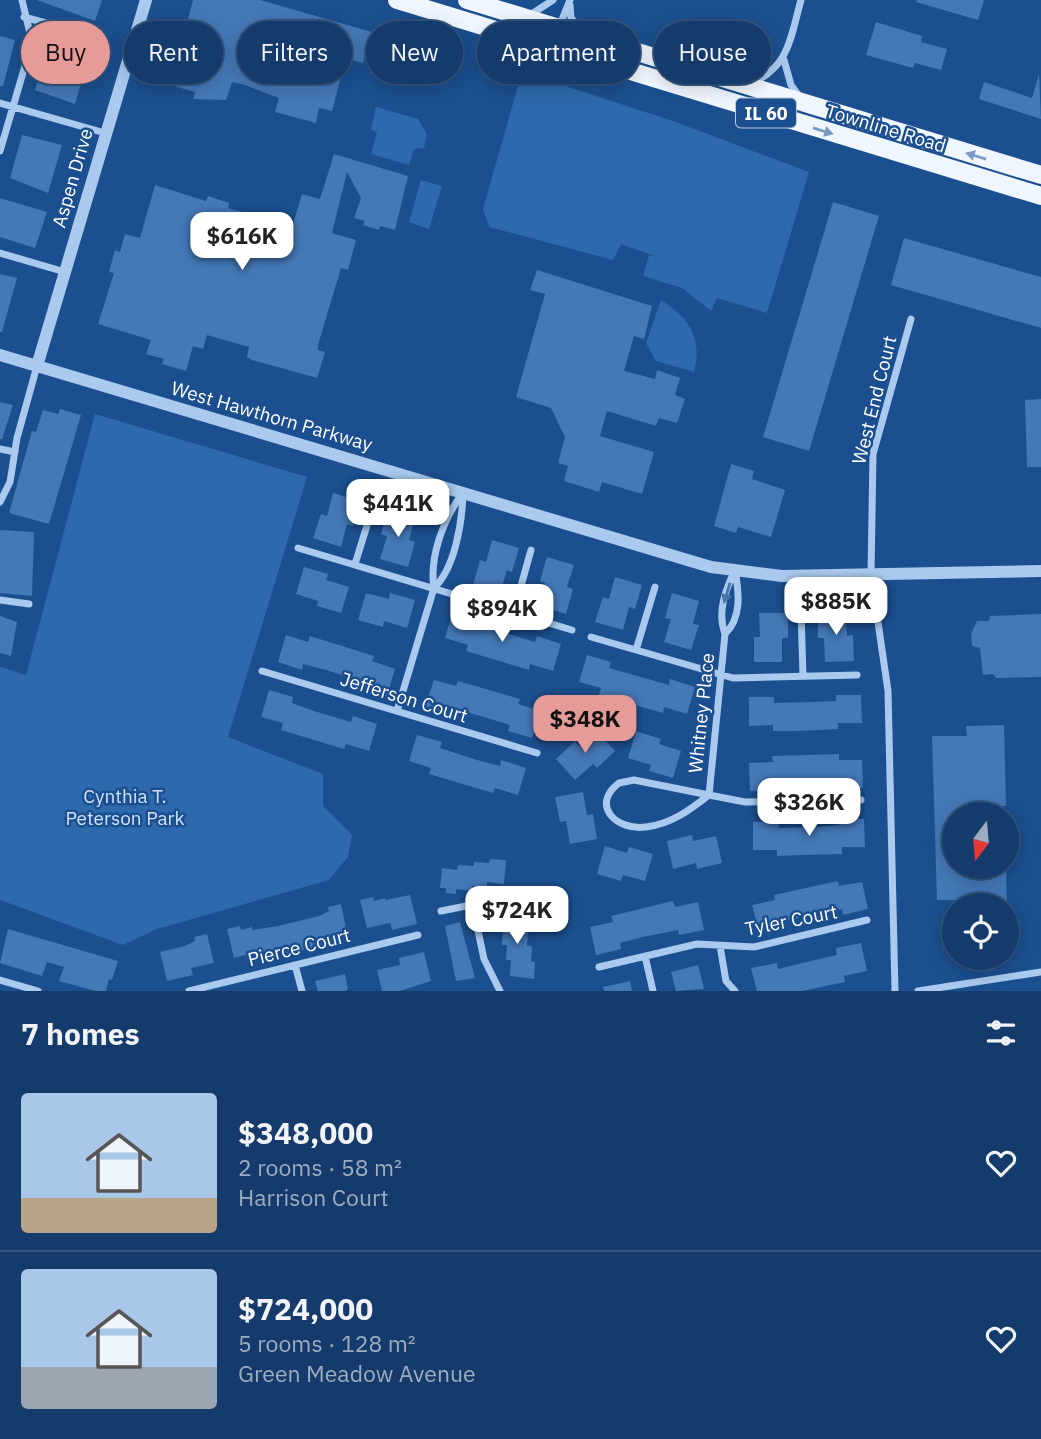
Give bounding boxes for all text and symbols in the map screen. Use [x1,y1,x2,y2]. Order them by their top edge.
chip: Buy [21,21,110,84]
chip: Rent [124,21,223,84]
chip: Filters [237,21,352,84]
chip: New [366,21,463,84]
chip: Apartment [477,21,640,84]
chip: House [654,21,771,84]
road number: IL 60 [736,98,796,128]
street label: Townline Road [823,98,949,158]
street label: Aspen Drive [46,126,98,230]
one-way arrow [813,126,834,137]
one-way arrow [965,150,986,161]
pin: $616K [193,212,291,272]
text: $616K [206,220,278,250]
street label: West End Court [846,333,902,467]
street label: West Hawthorn Parkway [169,376,376,456]
pin: $441K [349,480,447,539]
text: $441K [362,487,434,517]
pin: $885K [787,578,885,637]
one-way arrow [721,582,731,603]
pin: $894K [453,584,551,644]
text: $885K [800,585,872,615]
text: $894K [466,592,538,622]
street label: Whitney Place [683,652,719,774]
street label: Jefferson Court [337,666,471,728]
pin: $348K [536,696,634,755]
text: $348K [549,703,621,733]
pin: $326K [760,778,858,838]
park label: Cynthia T. Peterson Park [65,784,185,830]
text: $326K [773,786,845,816]
north arrow [942,802,1018,878]
map controls [942,802,1019,970]
pin: $724K [468,886,566,946]
button: locate [942,893,1019,970]
text: $724K [481,894,553,924]
street label: Tyler Court [743,899,839,941]
street label: Pierce Court [245,923,353,971]
text: 7 homes [21,1014,140,1053]
icon: filters [982,1014,1020,1052]
text: $348,000 [238,1113,373,1152]
icon: home [77,1121,161,1205]
icon: heart [982,1144,1020,1182]
text: 2 rooms · 58 m² [238,1152,402,1182]
text: Harrison Court [238,1182,389,1212]
text: $724,000 [238,1289,373,1328]
icon: home [77,1297,161,1381]
icon: heart [982,1320,1020,1358]
text: 5 rooms · 128 m² [238,1328,416,1358]
text: Green Meadow Avenue [238,1358,476,1388]

